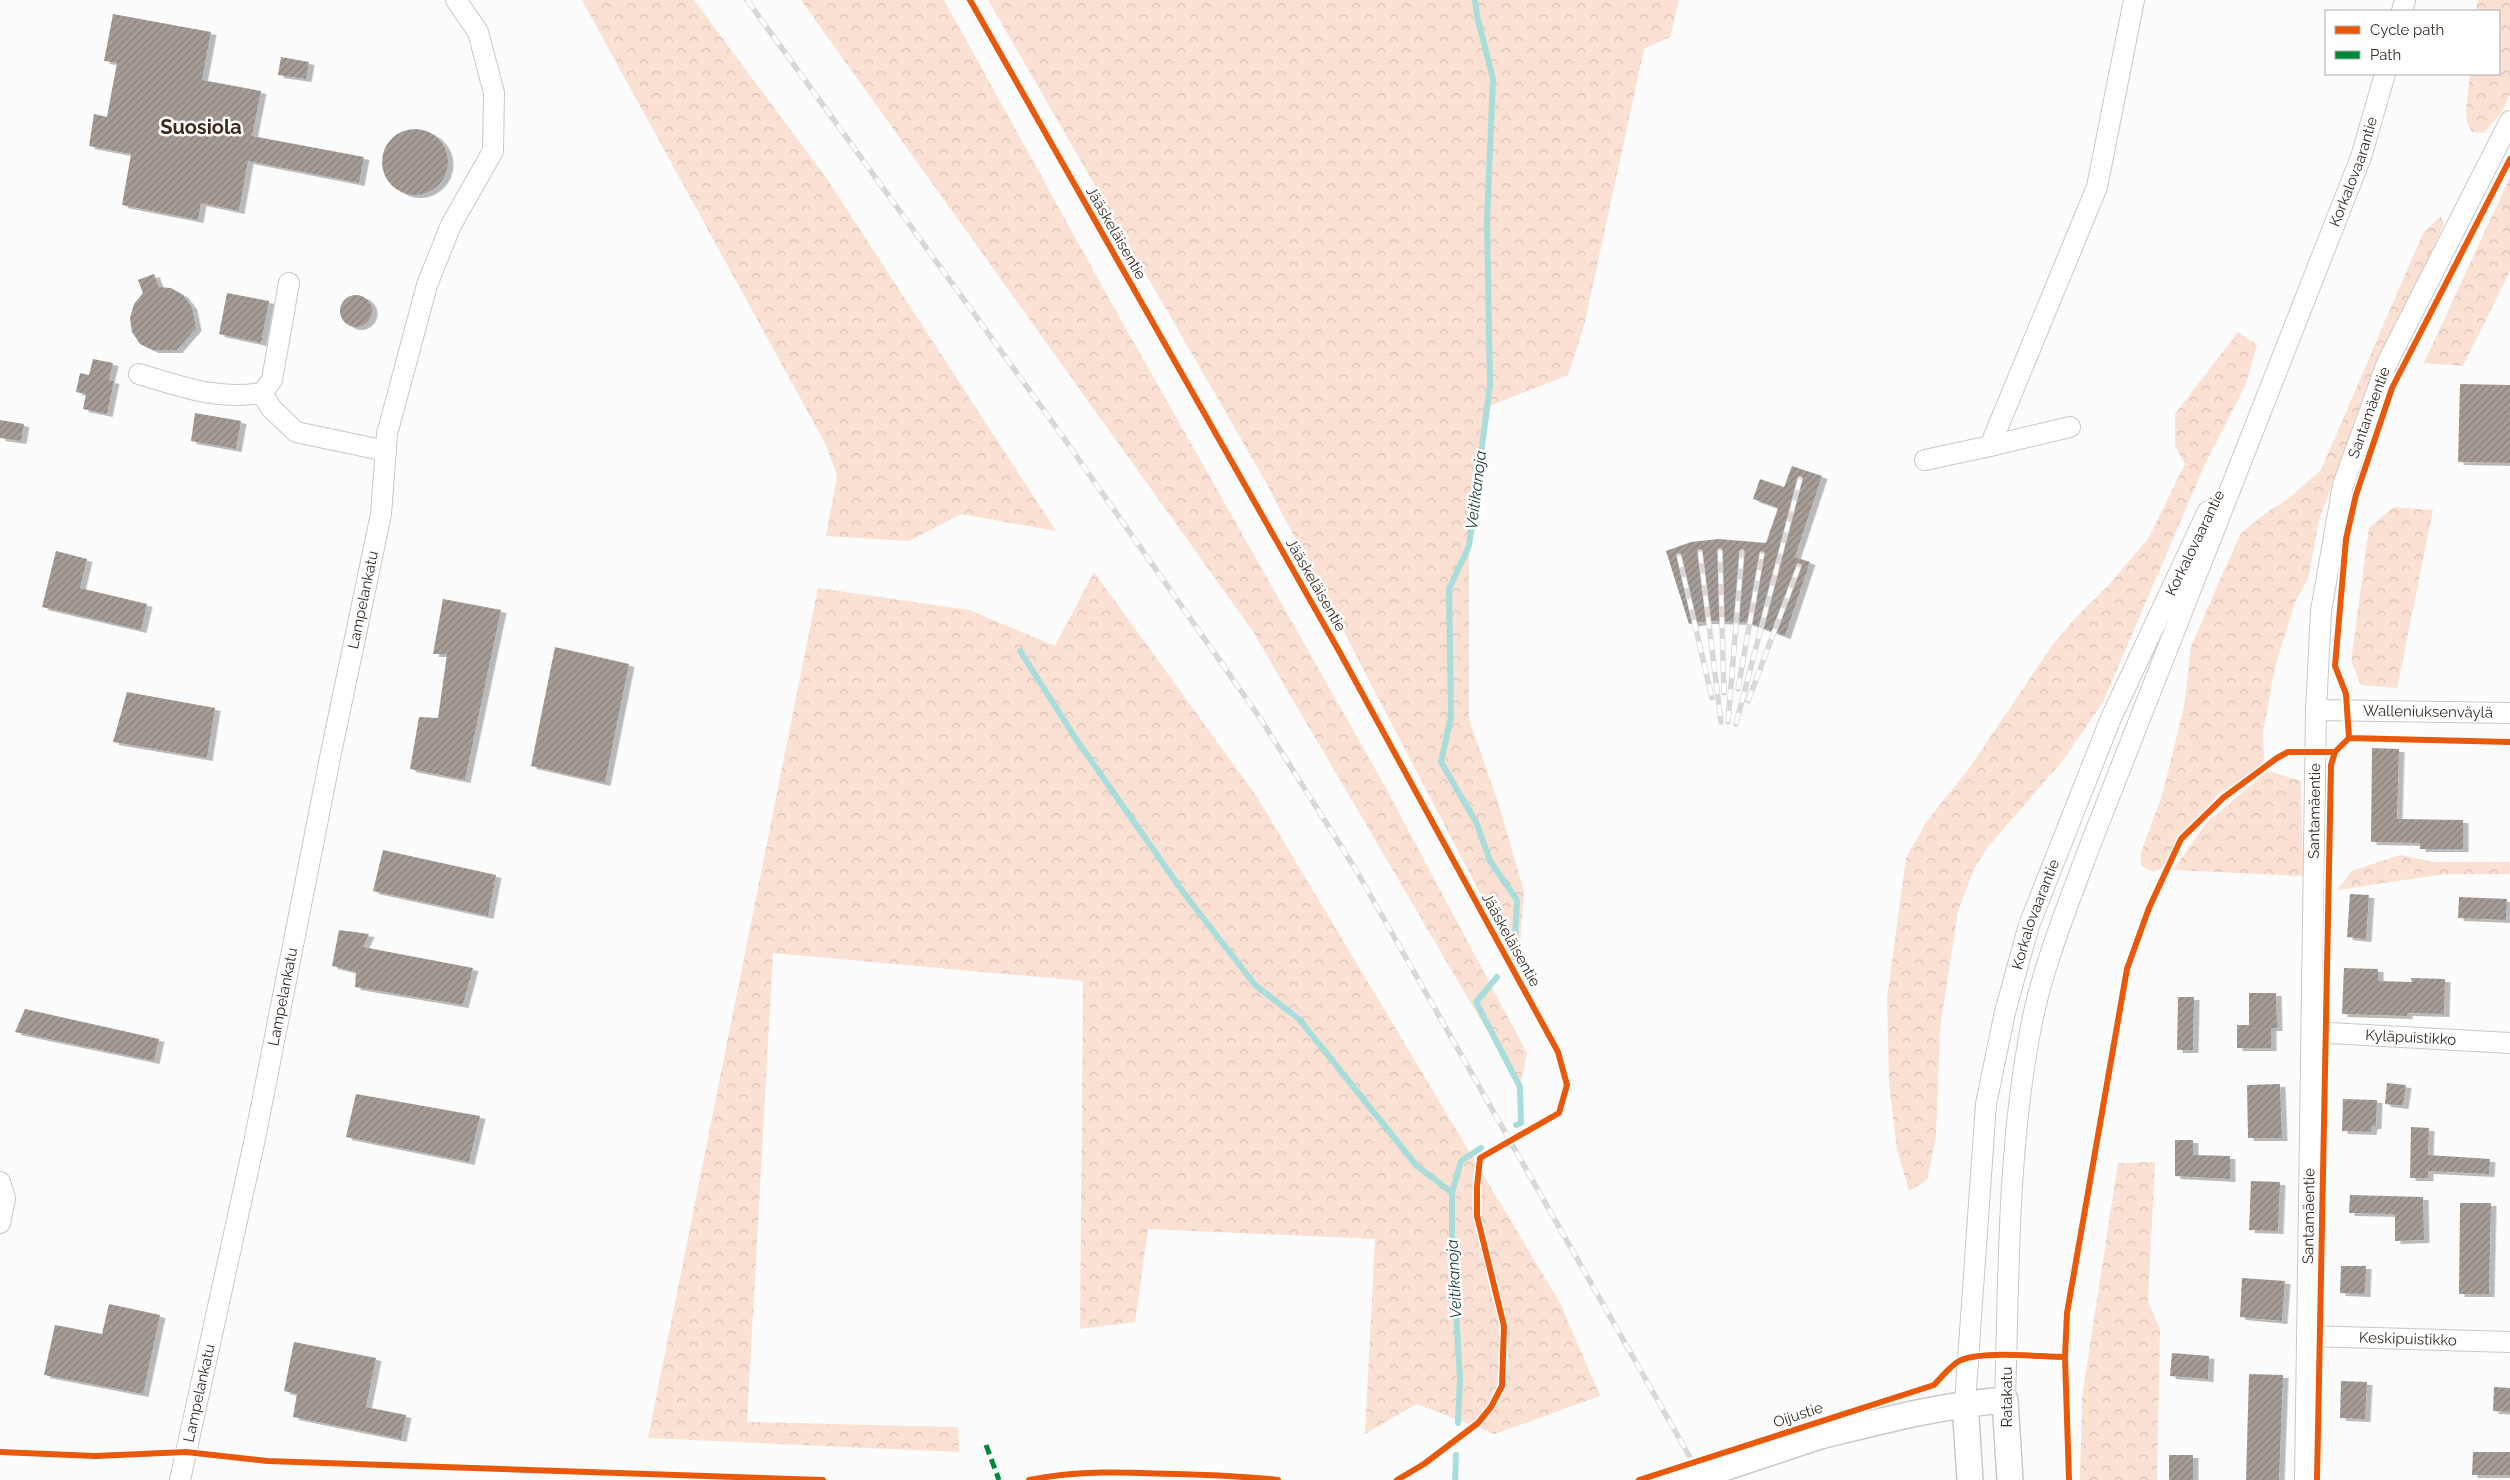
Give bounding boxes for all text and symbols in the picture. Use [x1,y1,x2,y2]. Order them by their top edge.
legend [2325,10,2500,75]
text: Cycle path [2370,21,2444,39]
text: Path [2370,46,2401,64]
street label: Korkalovaarantie [2325,114,2381,229]
district label: Suosiola [160,115,242,139]
street label: Jääskeläisentie [1082,183,1150,283]
street label: Santamäentie [2344,364,2394,461]
water label: Veitikanoja [1462,449,1490,530]
street label: Korkalovaarantie [2162,487,2228,599]
street label: Jääskeläisentie [1282,535,1350,635]
street label: Lampelankatu [344,549,382,651]
street label: Walleniuksenväylä [2363,702,2493,722]
street label: Santamäentie [2305,763,2324,859]
street label: Korkalovaarantie [2008,857,2063,972]
street label: Jääskeläisentie [1478,890,1544,990]
street label: Lampelankatu [264,946,301,1048]
street label: Kyläpuistikko [2365,1026,2457,1049]
street label: Santamäentie [2299,1168,2318,1264]
water label: Veitikanoja [1442,1239,1466,1319]
street label: Keskipuistikko [2359,1329,2457,1349]
street label: Lampelankatu [180,1342,219,1444]
street label: Ratakatu [1998,1366,2016,1427]
street label: Oijustie [1771,1398,1825,1431]

